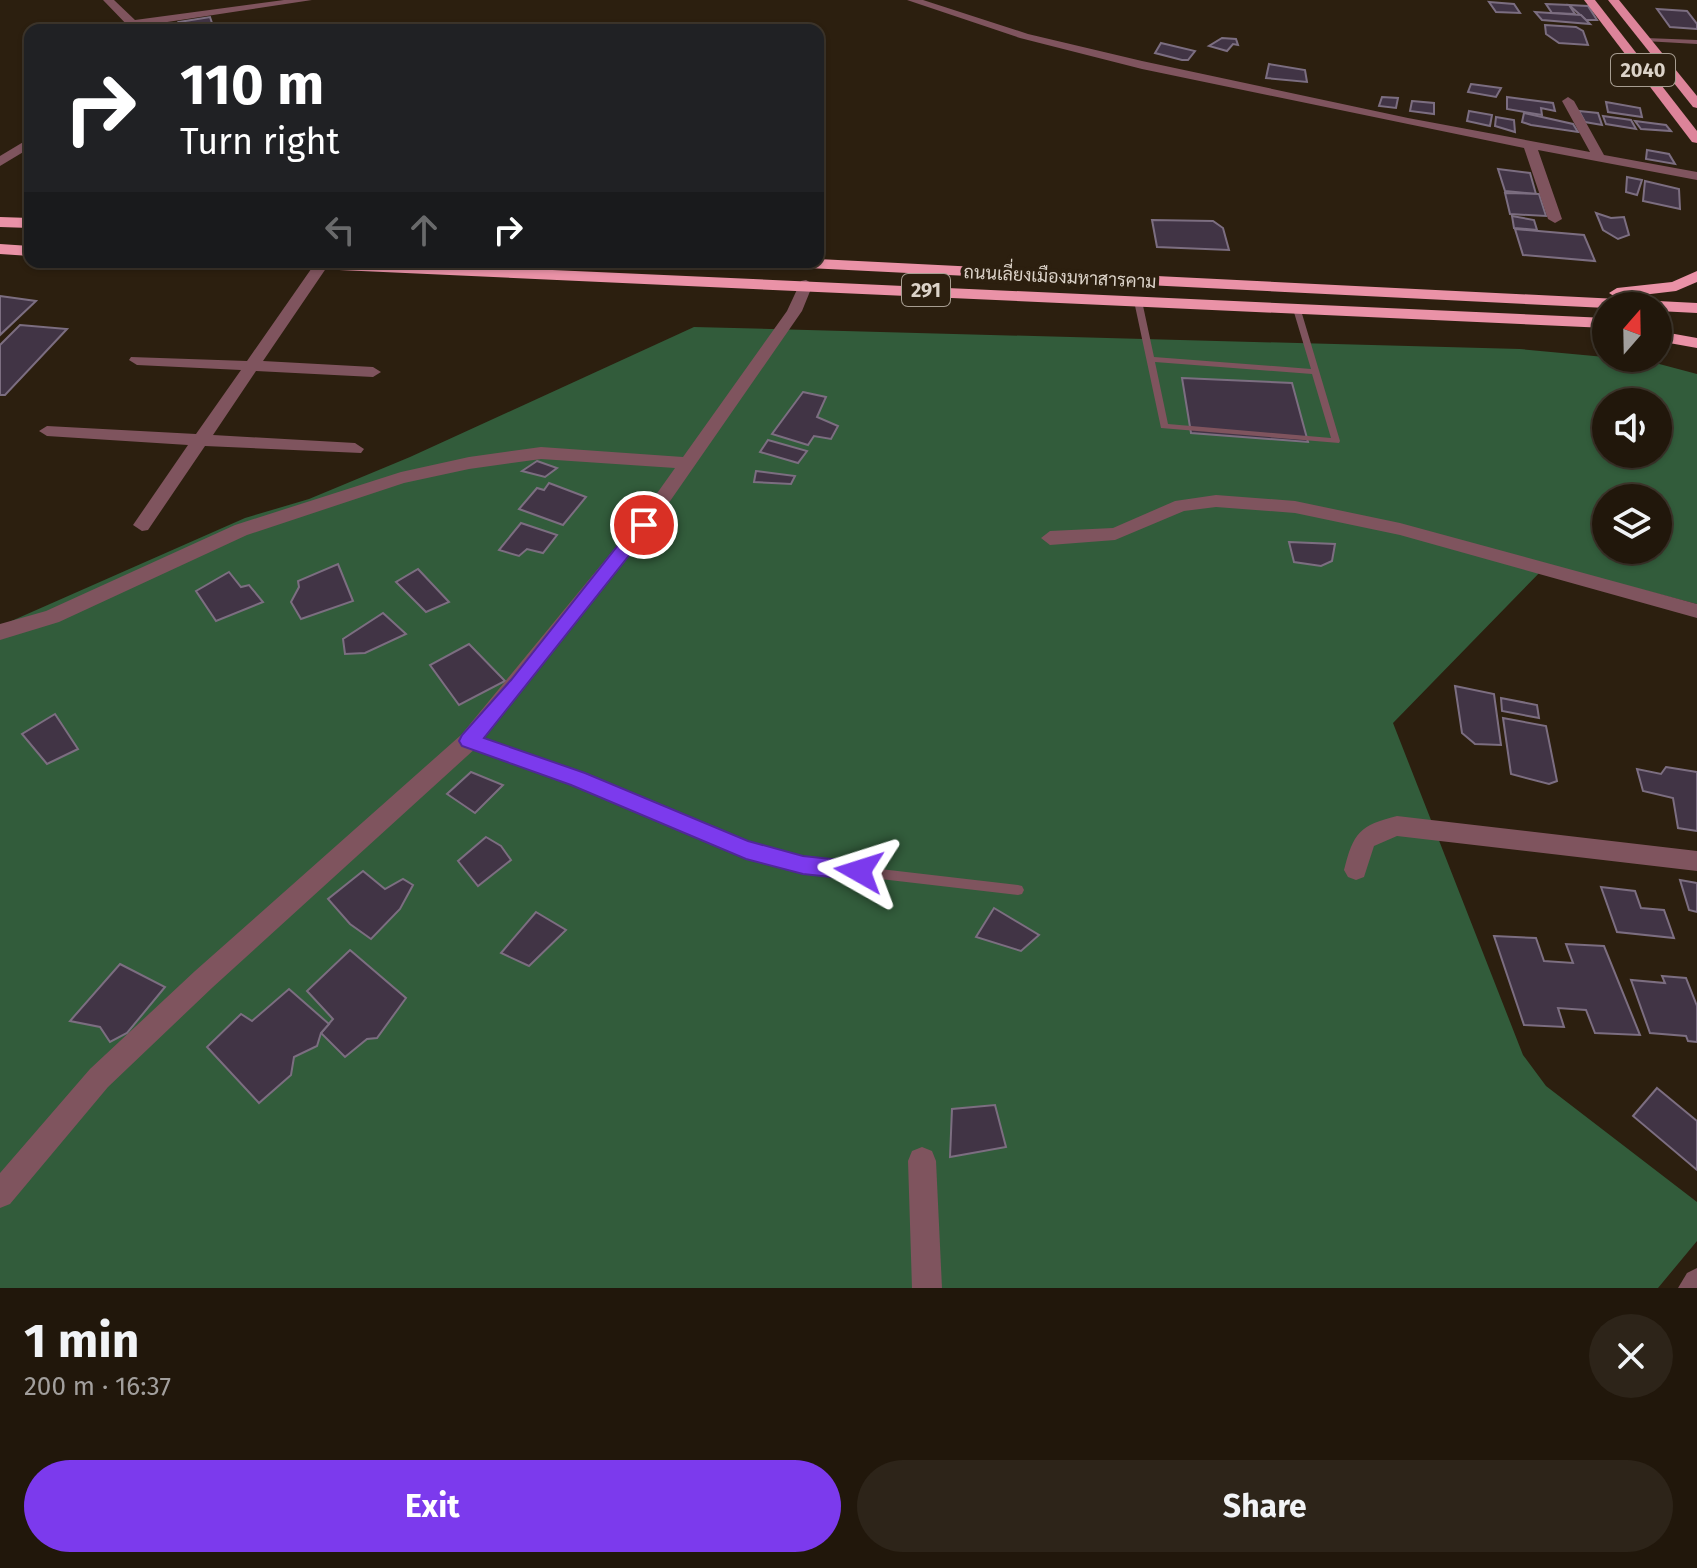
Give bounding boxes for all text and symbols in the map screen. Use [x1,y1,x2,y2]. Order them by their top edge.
text: 110 m [180,52,324,119]
road number: 2040 [1611,54,1675,86]
icon: right [48,56,152,160]
text: Turn right [180,120,340,164]
icon: left [318,208,362,252]
icon: ahead [402,208,446,252]
icon: right [486,208,530,252]
street label: ถนนเลี่ยงเมืองมหาสารคาม [963,256,1157,293]
road number: 291 [902,274,950,306]
north arrow [1592,292,1672,372]
map controls [1592,292,1672,564]
button: sound [1592,388,1672,468]
button: layers [1592,484,1672,564]
pin [610,491,678,559]
icon: arrive [622,503,666,547]
position arrow [817,829,901,913]
text: 1 min [24,1312,139,1370]
button: close [1589,1314,1673,1398]
text: 200 m · 16:37 [24,1371,171,1402]
button: Exit [24,1460,841,1552]
button: Share [857,1460,1673,1552]

